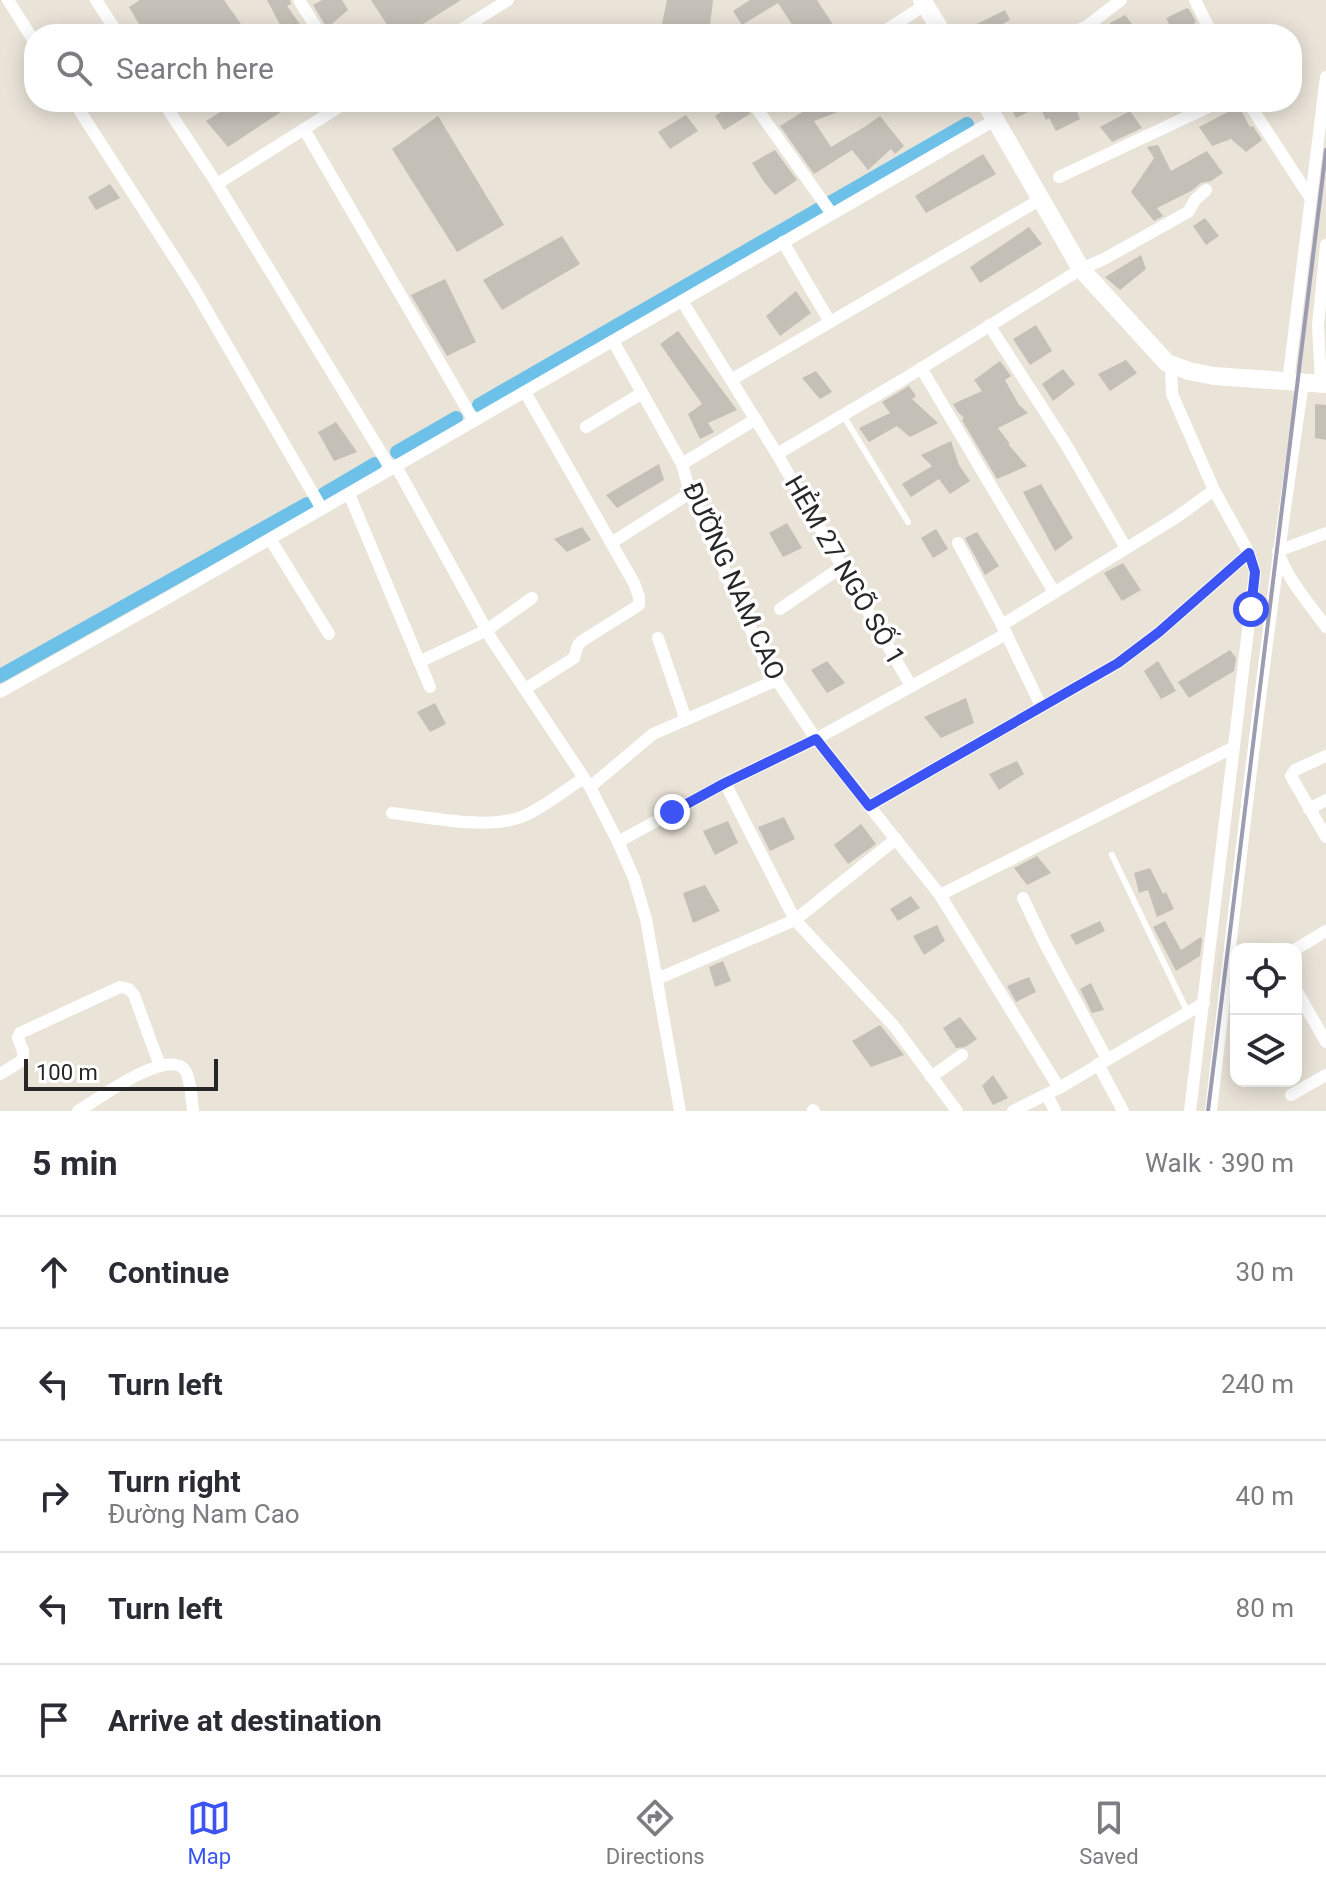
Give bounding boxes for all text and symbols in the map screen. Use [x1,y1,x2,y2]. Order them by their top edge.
search box [24,24,1302,112]
icon: search [52,46,96,90]
text: Search here [116,51,274,86]
street label: HẺM 27 NGÕ SỐ 1 [779,469,913,670]
street label: ĐƯỜNG NAM CAO [677,478,791,684]
route start [1233,591,1269,627]
route end [654,794,690,830]
map controls [1230,943,1302,1087]
button: locate [1230,943,1302,1015]
button: layers [1230,1015,1302,1087]
scale bar [24,1055,218,1091]
text: 100 m [36,1060,98,1085]
text: 5 min [32,1143,117,1183]
text: Walk · 390 m [1145,1148,1294,1178]
icon: ahead [32,1250,76,1294]
text: Continue [108,1255,229,1290]
text: 30 m [1236,1257,1294,1287]
icon: left [32,1362,76,1406]
text: Turn left [108,1367,223,1402]
text: 240 m [1221,1369,1294,1399]
text: Turn right [108,1464,241,1499]
icon: right [32,1474,76,1518]
text: 40 m [1236,1481,1294,1511]
text: Đường Nam Cao [108,1499,300,1529]
icon: left [32,1586,76,1630]
text: Turn left [108,1591,223,1626]
text: 80 m [1236,1593,1294,1623]
icon: arrive [32,1698,76,1742]
text: Arrive at destination [108,1703,382,1738]
tab: Map [187,1796,231,1869]
tab: Directions [606,1796,705,1869]
tab: Saved [1079,1796,1139,1869]

